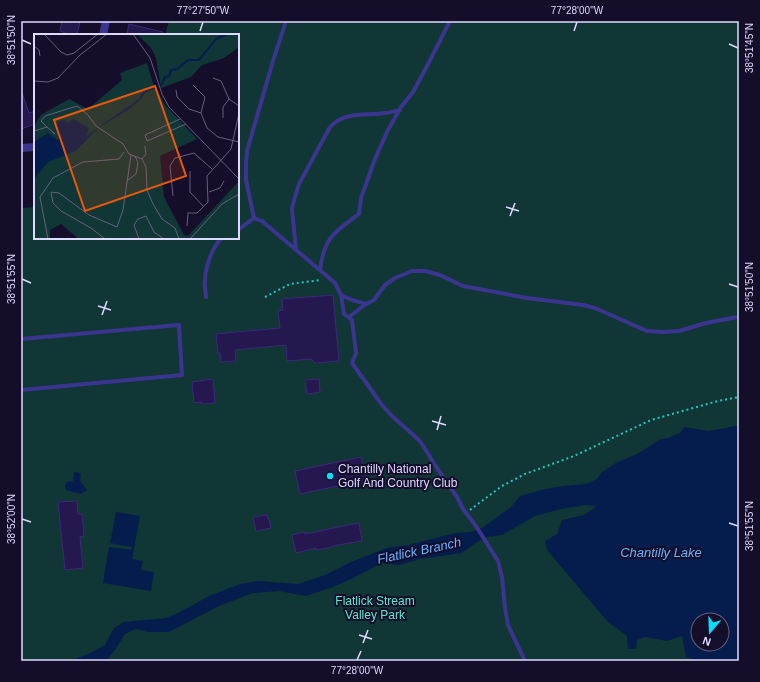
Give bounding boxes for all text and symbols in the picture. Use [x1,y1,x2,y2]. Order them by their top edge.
text: 77°27'50"W [177,5,230,16]
text: 77°28'00"W [551,5,604,16]
text: 38°51'50"N [6,15,17,65]
text: 38°51'45"N [744,23,755,73]
inset map [34,34,239,239]
text: 38°51'55"N [6,254,17,304]
text: 38°51'50"N [744,262,755,312]
place label: Chantilly National Golf And Country Club [338,462,458,490]
marker: Chantilly National Golf And Country Club [325,471,335,481]
text: 38°52'00"N [6,494,17,544]
text: 38°51'55"N [744,501,755,551]
water label: Flatlick Branch [376,534,462,567]
water label: Chantilly Lake [620,545,702,560]
park label: Flatlick Stream Valley Park [335,594,415,622]
north arrow [690,612,730,652]
text: N [701,634,712,648]
text: 77°28'00"W [331,665,384,676]

